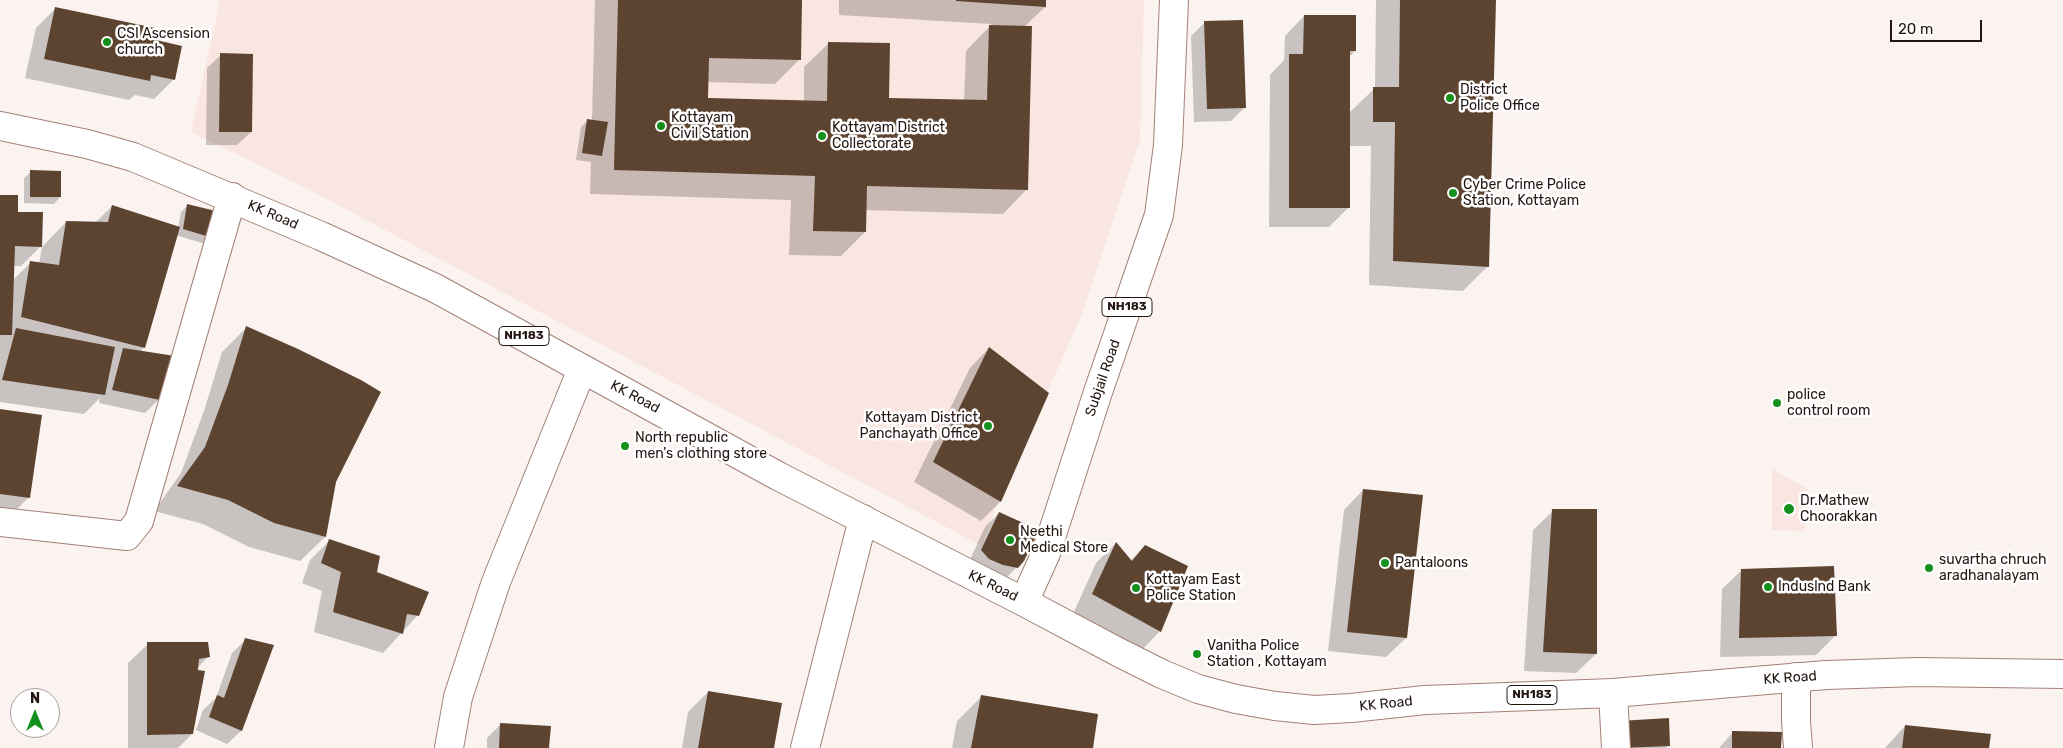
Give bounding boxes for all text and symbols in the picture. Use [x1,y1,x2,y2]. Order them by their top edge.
scale bar [1893,10,1986,42]
text: 20 m [1898,20,1933,38]
place label: CSI Ascension church [117,26,210,58]
marker: CSI Ascension church [101,36,113,48]
place label: District Police Office [1460,82,1540,114]
marker: District Police Office [1444,92,1456,104]
place label: Kottayam Civil Station [671,110,749,142]
marker: Kottayam Civil Station [655,120,667,132]
place label: Kottayam District Collectorate [832,120,945,152]
marker: Kottayam District Collectorate [816,130,828,142]
place label: Cyber Crime Police Station, Kottayam [1463,177,1586,210]
marker: Cyber Crime Police Station, Kottayam [1447,187,1459,199]
street label: KK Road [245,197,301,233]
road number: NH183 [1102,298,1152,316]
road number: NH183 [499,326,549,346]
street label: Subjail Road [1082,337,1124,419]
street label: KK Road [607,377,663,417]
place label: police control room [1787,387,1870,420]
marker: police control room [1771,397,1783,409]
place label: Kottayam District Panchayath Office [860,410,978,442]
marker: Kottayam District Panchayath Office [982,420,994,432]
place label: North republic men's clothing store [635,430,767,462]
marker: North republic men's clothing store [619,440,631,452]
place label: Dr.Mathew Choorakkan [1800,493,1877,526]
marker: Dr.Mathew Choorakkan [1782,502,1796,516]
place label: Neethi Medical Store [1020,524,1108,556]
marker: Neethi Medical Store [1004,534,1016,546]
place label: suvartha chruch aradhanalayam [1939,552,2047,584]
place label: Pantaloons [1395,555,1468,571]
marker: Pantaloons [1379,557,1391,569]
marker: suvartha chruch aradhanalayam [1923,562,1935,574]
street label: KK Road [965,567,1021,605]
place label: Kottayam East Police Station [1146,572,1240,604]
place label: Induslnd Bank [1778,579,1871,595]
marker: Induslnd Bank [1762,581,1774,593]
marker: Kottayam East Police Station [1130,582,1142,594]
place label: Vanitha Police Station , Kottayam [1207,638,1327,670]
marker: Vanitha Police Station , Kottayam [1191,648,1203,660]
street label: KK Road [1763,668,1817,688]
road number: NH183 [1507,686,1557,704]
north arrow [10,688,60,738]
text: N [30,690,40,707]
street label: KK Road [1359,693,1413,715]

